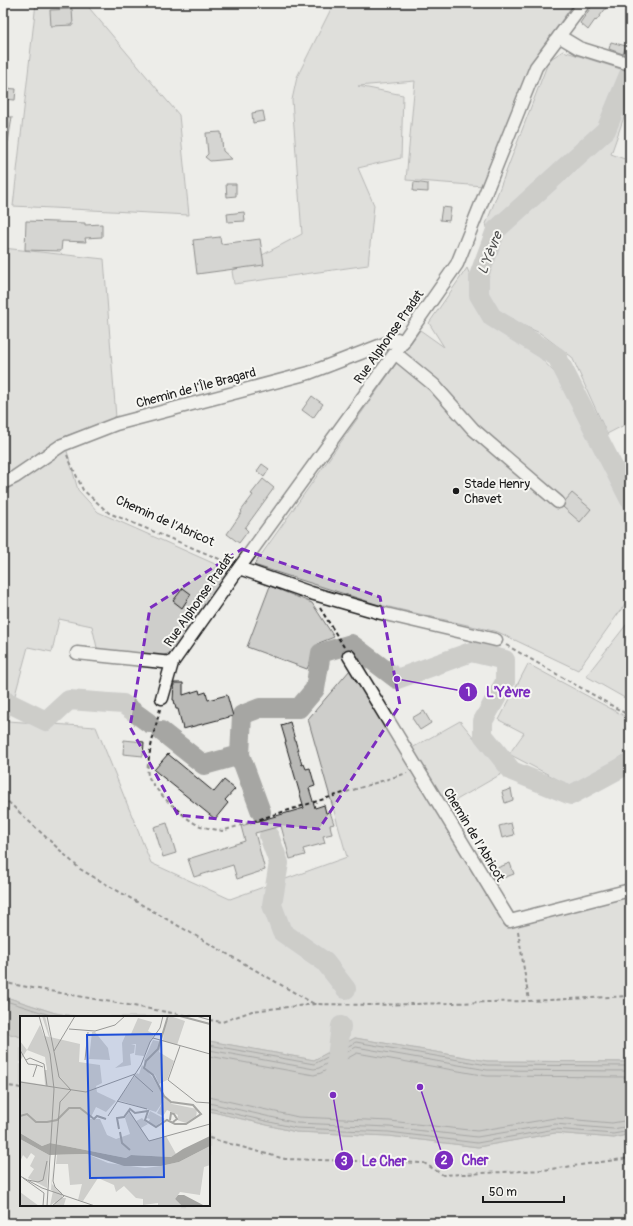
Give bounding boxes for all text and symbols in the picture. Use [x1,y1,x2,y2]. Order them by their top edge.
water label: L'Yèvre [474,227,507,277]
street label: Rue Alphonse Pradat [351,286,428,387]
street label: Chemin de l'Île Bragard [134,364,258,412]
place label: Stade Henry Chavet [464,476,530,507]
marker: Stade Henry Chavet [451,486,461,496]
street label: Chemin de l'Abricot [113,492,217,550]
street label: Rue Alphonse Pradat [161,549,238,650]
callout: L'Yèvre [458,679,538,705]
text: L'Yèvre [486,684,531,701]
text: 1 [466,685,470,700]
street label: Chemin de l'Abricot [440,785,509,885]
inset map [20,1016,210,1206]
callout: Cher [434,1147,497,1173]
callout: Le Cher [334,1148,415,1174]
text: Cher [461,1152,490,1169]
text: Le Cher [362,1153,407,1170]
text: 2 [441,1153,448,1168]
text: 3 [341,1154,348,1169]
scale bar [483,1178,564,1204]
text: 50 m [489,1185,517,1200]

